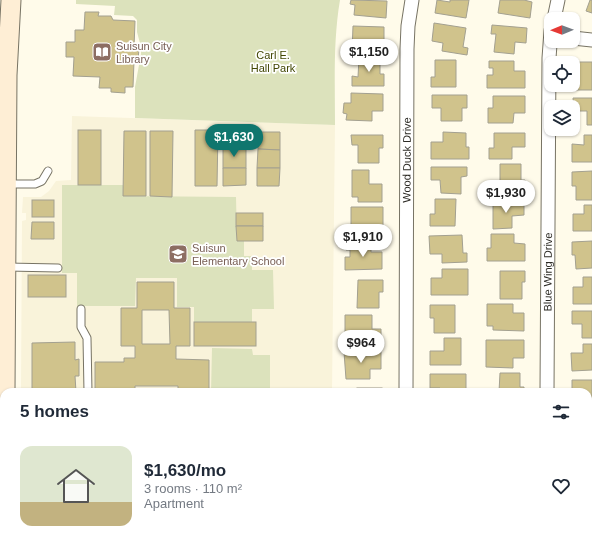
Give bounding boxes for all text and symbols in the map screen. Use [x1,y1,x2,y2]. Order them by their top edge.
north arrow [544,12,580,48]
map controls [544,12,580,136]
pin: $1,150 [336,39,402,73]
place label: Suisun City Library [116,40,172,65]
library icon: Suisun City Library [91,41,113,63]
text: $1,150 [349,44,389,59]
park label: Carl E. Hall Park [251,49,296,74]
button: locate [544,56,580,92]
button: layers [544,100,580,136]
street label: Wood Duck Drive [401,117,413,203]
pin: $1,630 [201,124,267,158]
text: $1,630 [214,129,254,144]
pin: $1,930 [473,180,539,214]
text: $1,930 [486,185,526,200]
pin: $1,910 [330,224,396,258]
text: $1,910 [343,229,383,244]
street label: Blue Wing Drive [541,232,554,312]
place label: Suisun Elementary School [192,242,284,267]
school or university icon: Suisun Elementary School [167,243,189,265]
pin: $964 [337,330,385,364]
text: $964 [347,335,375,350]
icon: filters [550,401,572,423]
text: 5 homes [20,402,89,421]
text: $1,630/mo [144,461,226,480]
icon: home [52,462,100,510]
icon: heart [550,475,572,497]
text: 3 rooms · 110 m² [144,481,242,496]
text: Apartment [144,496,204,511]

